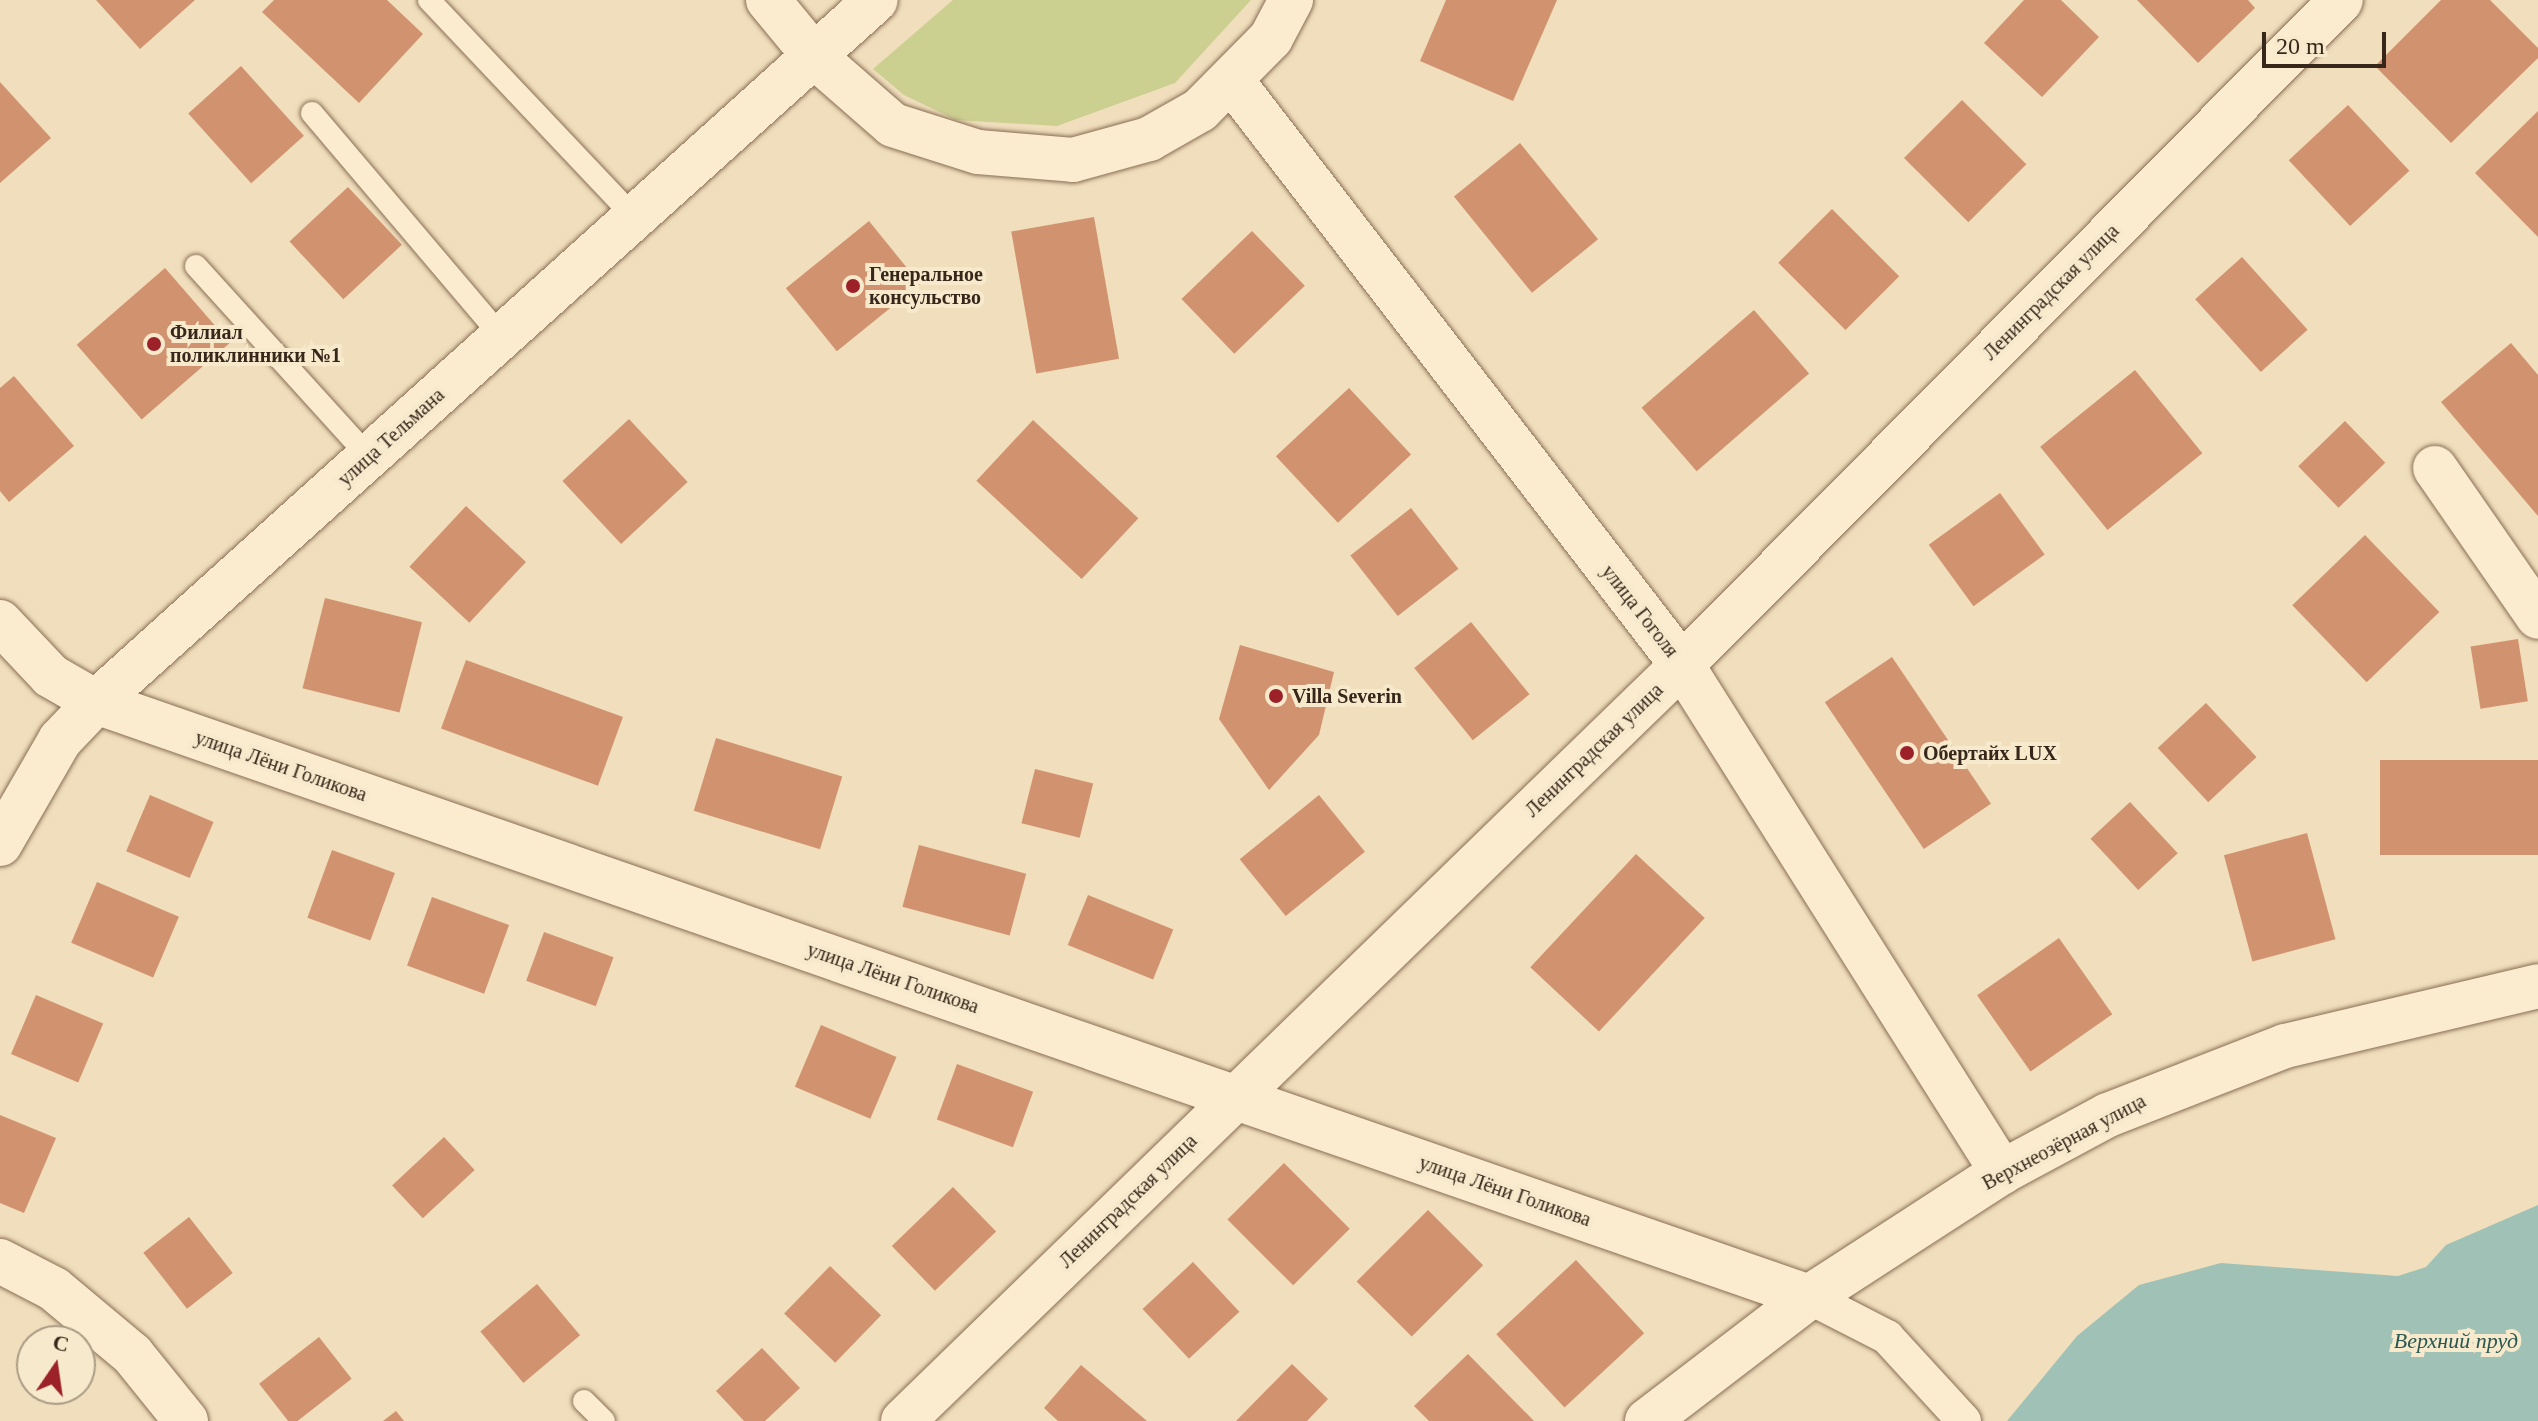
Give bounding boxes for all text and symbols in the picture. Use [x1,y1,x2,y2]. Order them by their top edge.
scale bar [2266,16,2390,66]
text: 20 m [2276,33,2325,59]
street label: Ленинградская улица [1978,219,2124,365]
place label: Генеральное консульство [869,262,983,309]
marker: Генеральное консульство [844,277,862,295]
place label: Филиал поликлинники №1 [170,320,341,367]
marker: Филиал поликлинники №1 [145,335,163,353]
street label: улица Тельмана [333,383,449,491]
street label: улица Гоголя [1596,560,1684,662]
street label: Ленинградская улица [1520,678,1668,822]
place label: Villa Severin [1292,684,1402,708]
marker: Villa Severin [1267,687,1285,705]
street label: улица Лёни Голикова [192,725,370,807]
place label: Обертайх LUX [1923,741,2057,765]
marker: Обертайх LUX [1898,744,1916,762]
street label: улица Лёни Голикова [804,937,982,1019]
street label: Верхнеозёрная улица [1978,1089,2150,1195]
street label: Ленинградская улица [1054,1129,1202,1273]
street label: улица Лёни Голикова [1416,1150,1594,1232]
north arrow [16,1325,96,1405]
water label: Верхний пруд [2394,1328,2518,1354]
text: С [51,1329,72,1357]

